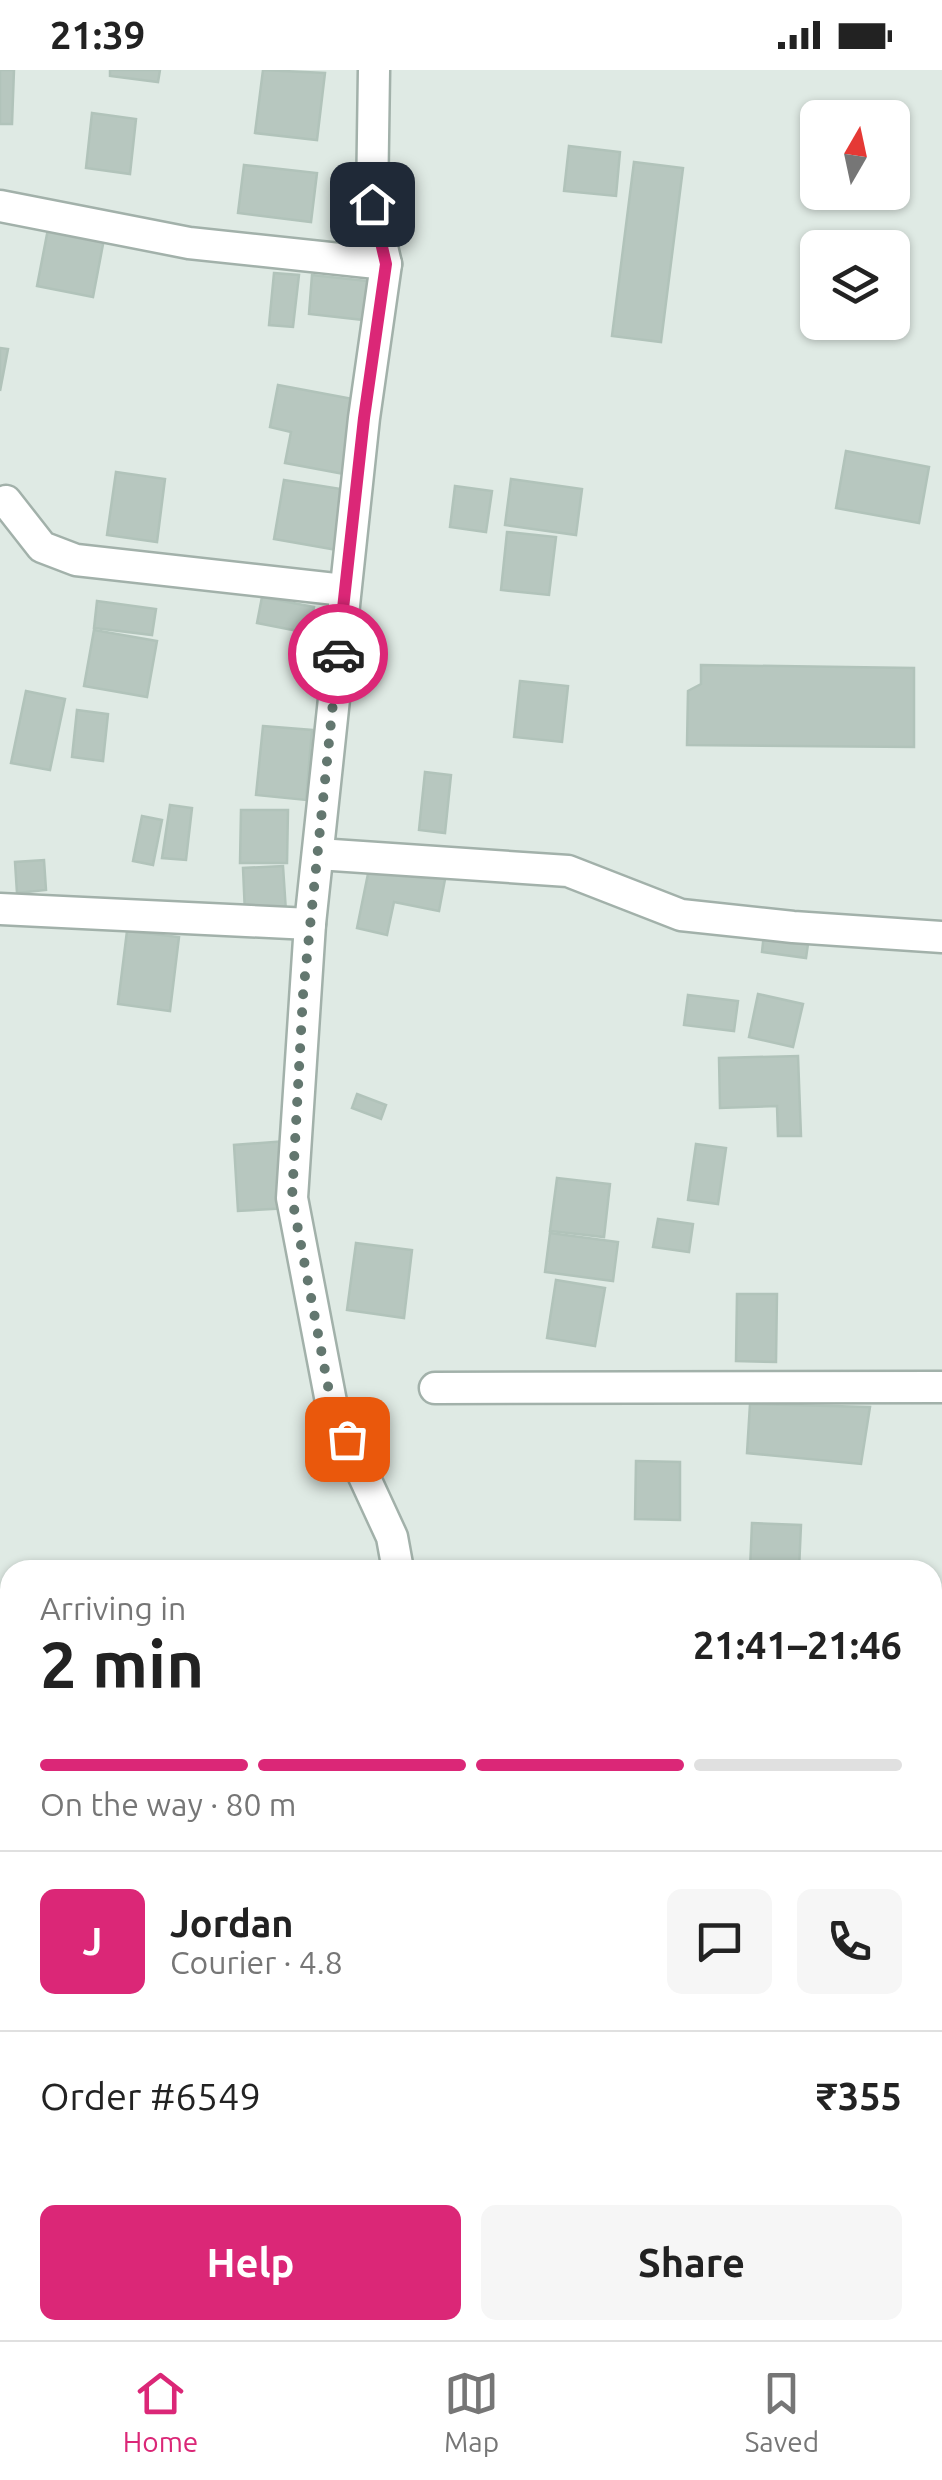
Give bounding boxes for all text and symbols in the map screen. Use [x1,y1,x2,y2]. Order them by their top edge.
text: 21:39 [50,14,145,56]
north arrow [800,100,910,210]
map controls [800,100,910,340]
pin [330,162,415,247]
icon: home [345,177,400,232]
button: layers [800,230,910,340]
courier [288,604,388,704]
icon: car [311,627,366,682]
pin [305,1397,390,1482]
icon: bag [320,1412,375,1467]
text: Arriving in [40,1590,186,1626]
text: 21:41–21:46 [693,1624,902,1666]
text: 2 min [40,1627,204,1700]
text: On the way · 80 m [40,1786,296,1822]
button: chat [667,1889,772,1994]
button: phone [797,1889,902,1994]
text: Jordan [170,1902,294,1944]
text: J [83,1920,102,1962]
text: Courier · 4.8 [170,1944,343,1980]
text: Order #6549 [40,2075,261,2117]
text: ₹355 [816,2075,902,2117]
button: Help [40,2205,461,2320]
button: Share [481,2205,902,2320]
tab: Home [123,2366,198,2457]
tab: Map [444,2366,499,2457]
tab: Saved [745,2366,819,2457]

